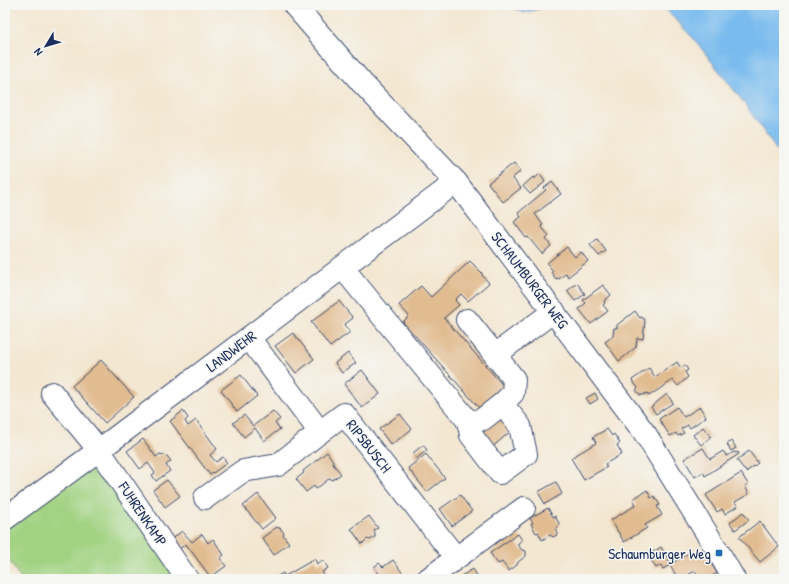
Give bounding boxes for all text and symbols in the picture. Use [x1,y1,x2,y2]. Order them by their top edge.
north arrow [26,26,66,66]
text: N [31,45,45,59]
street label: SCHAUMBURGER WEG [487,227,574,333]
street label: LANDWEHR [202,325,261,377]
street label: RIPSBUSCH [342,415,396,477]
street label: FUHRENKAMP [113,477,172,550]
place label: Schaumburger Weg [608,543,711,564]
marker: Schaumburger Weg [714,548,724,558]

